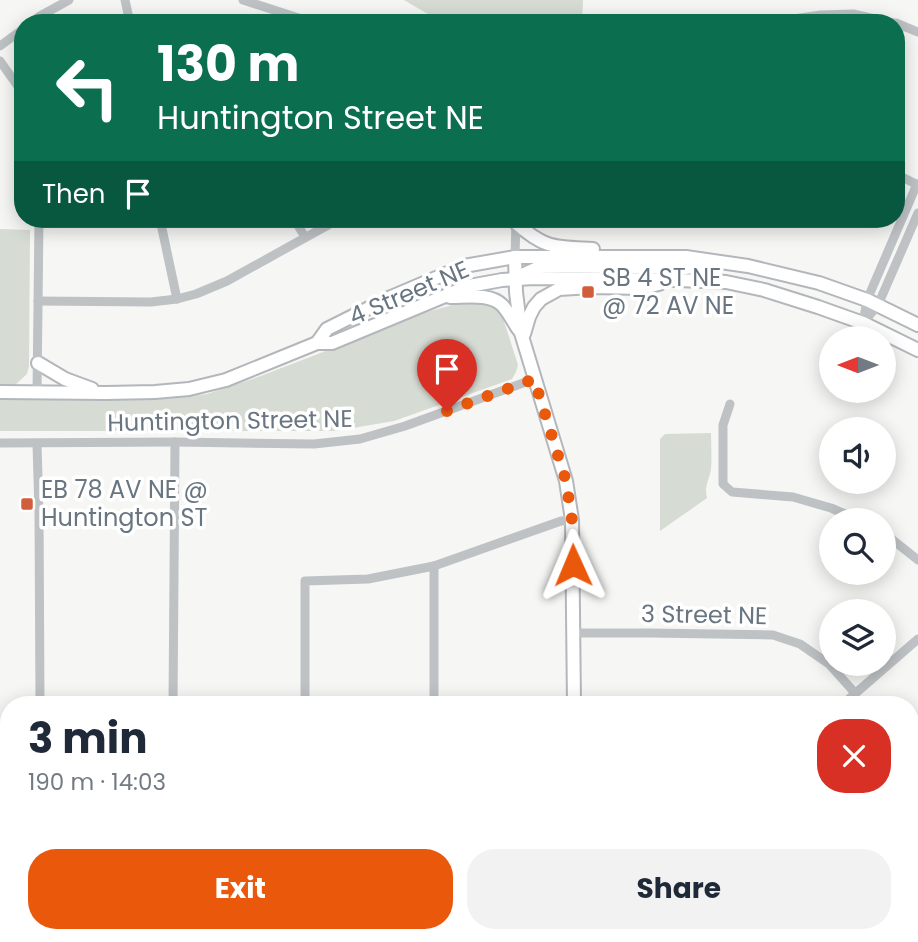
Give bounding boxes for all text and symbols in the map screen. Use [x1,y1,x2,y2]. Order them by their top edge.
text: 130 m [157,30,299,98]
icon: left [42,42,133,133]
text: Huntington Street NE [157,95,484,140]
icon: arrive [119,175,157,213]
text: Then [42,176,105,212]
street label: 4 Street NE [344,252,474,333]
place label: SB 4 ST NE @ 72 AV NE [602,261,734,322]
marker: SB 4 ST NE @ 72 AV NE [580,284,596,300]
north arrow [819,326,896,402]
map controls [819,326,896,676]
pin [417,339,477,411]
icon: arrive [428,350,466,388]
street label: Huntington Street NE [107,402,353,439]
button: sound [819,417,896,494]
place label: EB 78 AV NE @ Huntington ST [41,473,208,534]
marker: EB 78 AV NE @ Huntington ST [19,496,35,512]
button: search [819,508,896,585]
position arrow [536,528,610,602]
street label: 3 Street NE [641,597,767,632]
button: layers [819,599,896,676]
text: 3 min [28,709,148,768]
button: close [817,719,891,793]
text: 190 m · 14:03 [28,766,166,798]
button: Exit [28,849,453,929]
button: Share [467,849,891,929]

